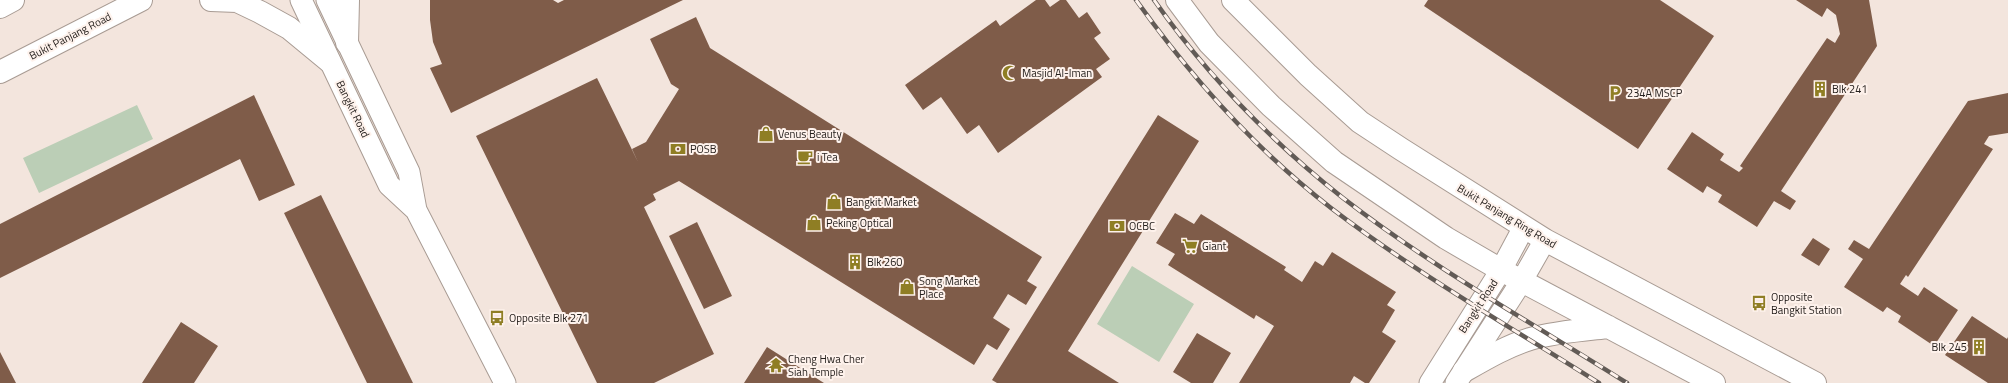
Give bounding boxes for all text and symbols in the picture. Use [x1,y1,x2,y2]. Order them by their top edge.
street label: Bukit Panjang Road [26,8,114,64]
mosque icon: Masjid Al-Iman [1001,64,1019,82]
place label: Masjid Al-Iman [1022,65,1092,81]
street label: Bangkit Road [332,78,374,140]
building icon: Blk 241 [1811,80,1829,98]
place label: Blk 241 [1832,81,1868,97]
parking icon: 234A MSCP [1606,84,1624,102]
place label: 234A MSCP [1627,85,1683,101]
shop icon: Venus Beauty [757,125,775,143]
place label: Venus Beauty [778,126,842,142]
bank icon: POSB [669,140,687,158]
place label: POSB [690,141,717,157]
cafe icon: i Tea [796,148,814,166]
place label: i Tea [817,149,838,165]
street label: Bukit Panjang Ring Road [1454,180,1560,252]
shop icon: Bangkit Market [825,193,843,211]
place label: Bangkit Market [846,194,917,210]
shop icon: Peking Optical [805,214,823,232]
place label: Peking Optical [826,215,892,231]
bank icon: OCBC [1108,217,1126,235]
place label: OCBC [1129,218,1155,234]
supermarket icon: Giant [1181,237,1199,255]
place label: Giant [1202,238,1227,254]
building icon: Blk 260 [846,253,864,271]
place label: Blk 260 [867,254,903,270]
place label: Song Market Place [919,273,978,302]
street label: Bangkit Road [1455,276,1502,336]
shop icon: Song Market Place [898,278,916,296]
place label: Opposite Bangkit Station [1771,289,1842,318]
bus stop icon: Opposite Bangkit Station [1750,294,1768,312]
bus stop icon: Opposite Blk 271 [488,309,506,327]
place label: Opposite Blk 271 [509,310,589,326]
building icon: Blk 245 [1970,338,1988,356]
place label: Blk 245 [1932,339,1967,355]
place label: Cheng Hwa Cher Siah Temple [788,351,865,380]
temple icon: Cheng Hwa Cher Siah Temple [767,356,785,374]

